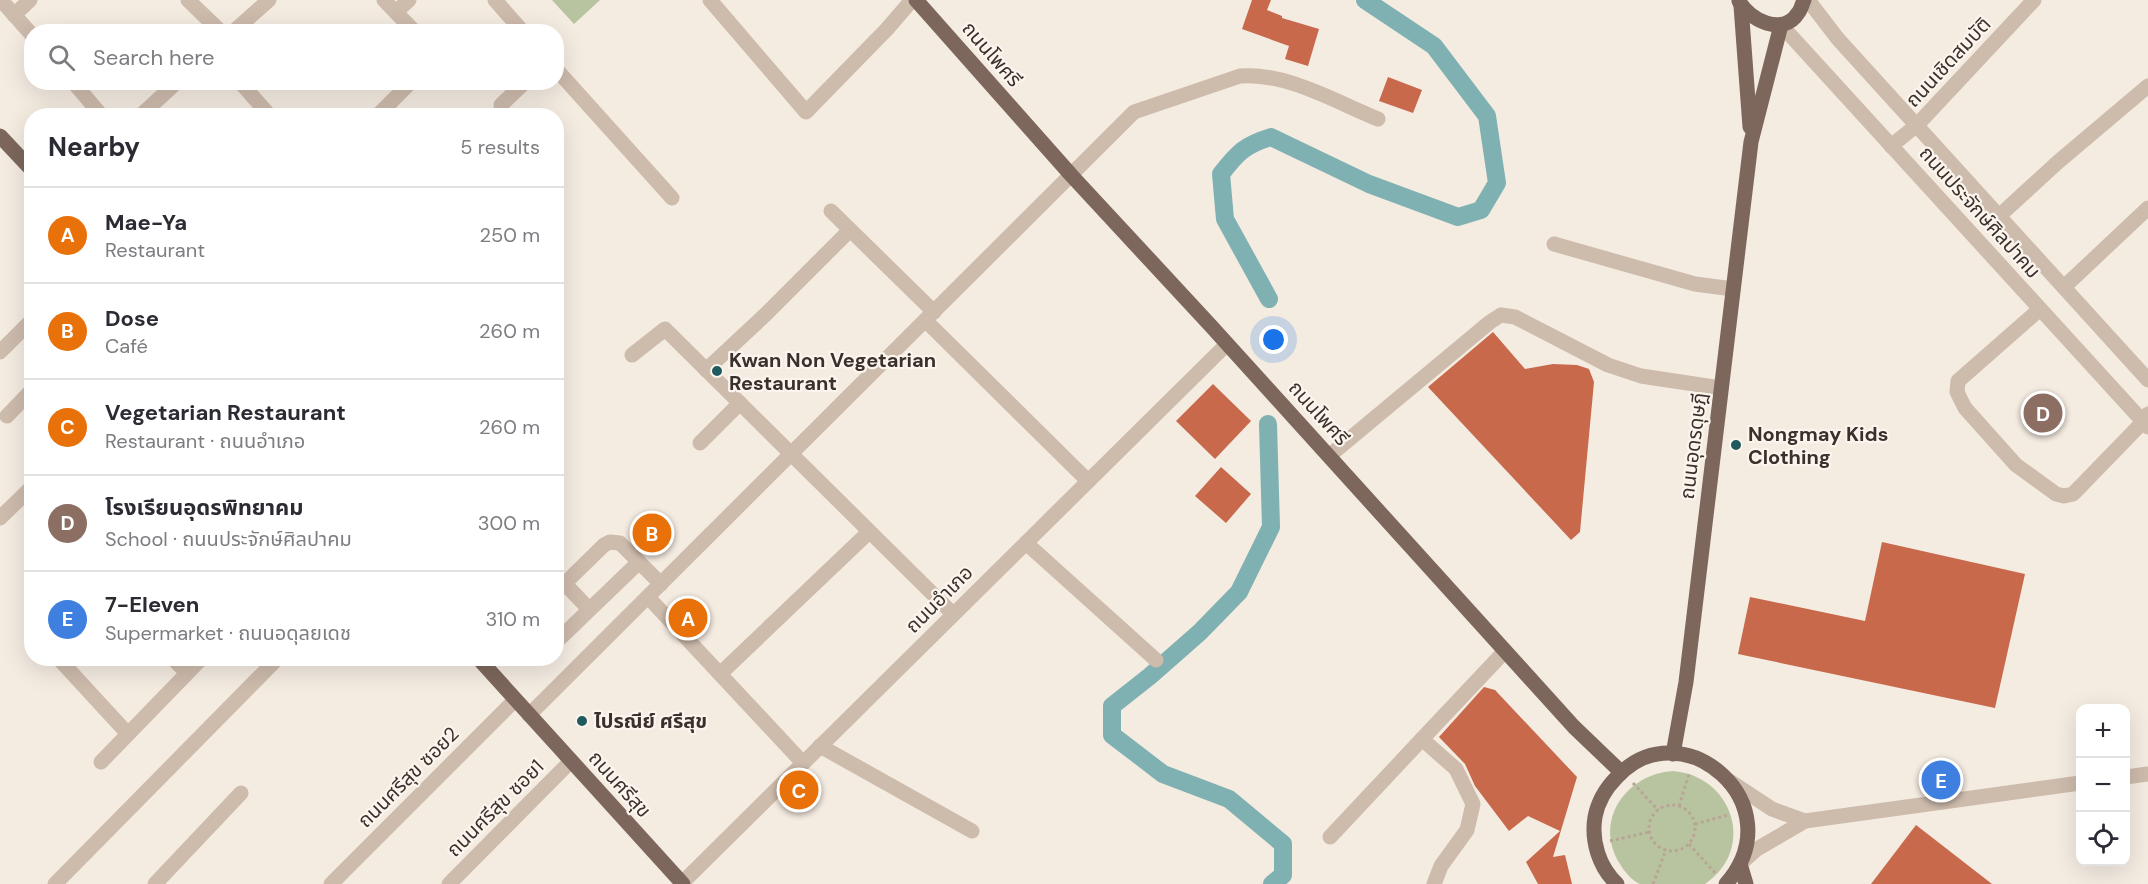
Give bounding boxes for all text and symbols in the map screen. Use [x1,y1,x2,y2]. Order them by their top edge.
street label: ถนนเชิดสมบัติ [1900,11,1996,113]
street label: ถนนโพศรี [956,16,1028,92]
search box [24,24,564,90]
icon: search [45,41,78,74]
text: Search here [93,43,214,72]
text: Nearby [48,130,140,164]
text: 5 results [460,134,540,160]
street label: ถนนประจักษ์ศิลปาคม [1914,140,2046,284]
text: Mae-Ya [105,208,187,237]
text: A [60,222,75,248]
text: 250 m [479,222,540,248]
text: Restaurant [105,237,205,263]
text: Dose [105,304,159,333]
text: B [61,318,74,344]
text: 260 m [479,318,540,344]
your location [1259,325,1288,354]
text: Café [105,333,148,359]
place label: Kwan Non Vegetarian Restaurant [729,347,936,396]
marker: Kwan Non Vegetarian Restaurant [710,364,724,378]
street label: ถนนโพศรี [1283,375,1355,451]
pin: D [2024,390,2062,436]
street label: ถนนอุดรดุษฎี [1674,391,1712,501]
text: Vegetarian Restaurant [105,398,346,427]
text: C [60,414,75,440]
text: 260 m [479,414,540,440]
place label: Nongmay Kids Clothing [1748,421,1888,470]
text: Restaurant · ถนนอำเภอ [105,428,305,454]
marker: Nongmay Kids Clothing [1729,438,1743,452]
text: โรงเรียนอุดรพิทยาคม [105,493,304,522]
text: D [60,510,75,536]
text: 300 m [478,510,540,536]
pin: B [632,510,672,556]
text: School · ถนนประจักษ์ศิลปาคม [105,526,352,552]
street label: ถนนอำเภอ [900,560,978,638]
text: 7-Eleven [105,590,199,619]
pin: A [668,596,708,640]
text: E [62,606,73,632]
text: 310 m [485,606,540,632]
text: Supermarket · ถนนอดุลยเดช [105,620,351,646]
map controls [2076,704,2130,866]
button: + [2076,704,2130,758]
place label: ไปรณีย์ ศรีสุข [594,708,707,734]
marker: ไปรณีย์ ศรีสุข [575,714,589,728]
street label: ถนนศรีสุข ซอย2 [352,721,464,833]
street label: ถนนศรีสุข [583,745,657,823]
street label: ถนนศรีสุข ซอย1 [441,754,549,862]
pin: E [1922,758,1960,802]
button: − [2076,758,2130,812]
pin: C [780,768,818,812]
button: locate [2076,812,2130,866]

